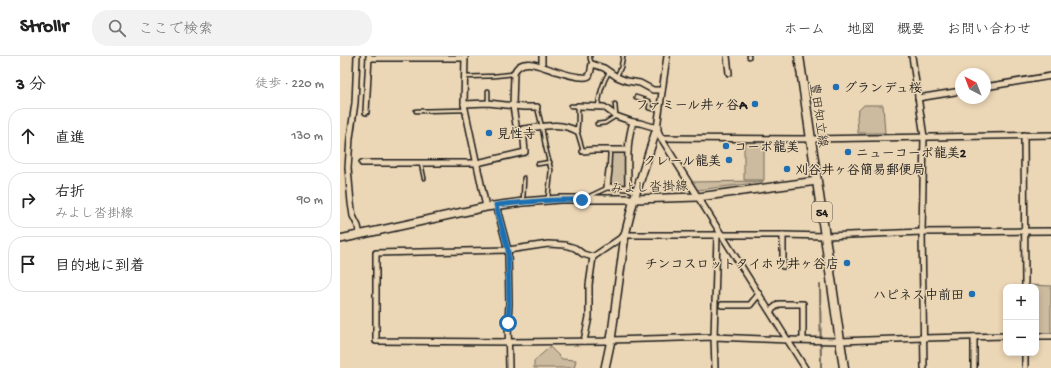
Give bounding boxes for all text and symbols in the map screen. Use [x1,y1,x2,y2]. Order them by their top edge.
search box [92,10,372,46]
text: Strollr [20,16,68,39]
icon: search [106,17,128,39]
text: ここで検索 [138,21,213,39]
text: ホーム [784,22,825,39]
text: 地図 [847,22,875,39]
text: 概要 [897,22,925,39]
text: お問い合わせ [947,22,1031,39]
north arrow [955,68,991,104]
text: 3 分 [16,76,46,96]
text: 徒歩 · 220 m [255,77,324,92]
place label: グランデュ桜 [844,81,922,97]
street label: 豊田知立線 [806,82,830,150]
marker: グランデュ桜 [831,82,841,92]
place label: ファミール井ヶ谷A [636,98,748,114]
marker: ファミール井ヶ谷A [750,99,760,109]
icon: ahead [17,125,39,147]
place label: 見性寺 [497,127,536,143]
marker: 見性寺 [484,128,494,138]
text: 130 m [291,129,323,144]
text: 直進 [55,130,85,148]
place label: コーポ龍美 [734,139,799,156]
marker: コーポ龍美 [721,141,731,151]
place label: ニューコーポ龍美2 [856,145,967,162]
marker: ニューコーポ龍美2 [843,147,853,157]
place label: クレール龍美 [643,153,721,170]
marker: クレール龍美 [724,155,734,165]
place label: 刈谷井ヶ谷簡易郵便局 [795,163,925,179]
marker: 刈谷井ヶ谷簡易郵便局 [782,164,792,174]
street label: みよし沓掛線 [610,180,689,197]
text: 右折 [55,184,85,202]
icon: right [17,189,39,211]
route end [573,191,591,209]
text: 90 m [297,193,323,208]
road number: 54 [812,202,832,222]
text: みよし沓掛線 [55,207,133,222]
icon: arrive [17,253,39,275]
place label: チンコスロットタイホウ井ヶ谷店 [645,257,839,273]
text: 目的地に到着 [55,258,145,276]
marker: チンコスロットタイホウ井ヶ谷店 [842,258,852,268]
map controls [1003,284,1039,356]
button: + [1003,284,1039,320]
place label: ハピネス中前田 [873,288,964,304]
marker: ハピネス中前田 [967,289,977,299]
route start [499,314,517,332]
button: − [1003,320,1039,356]

